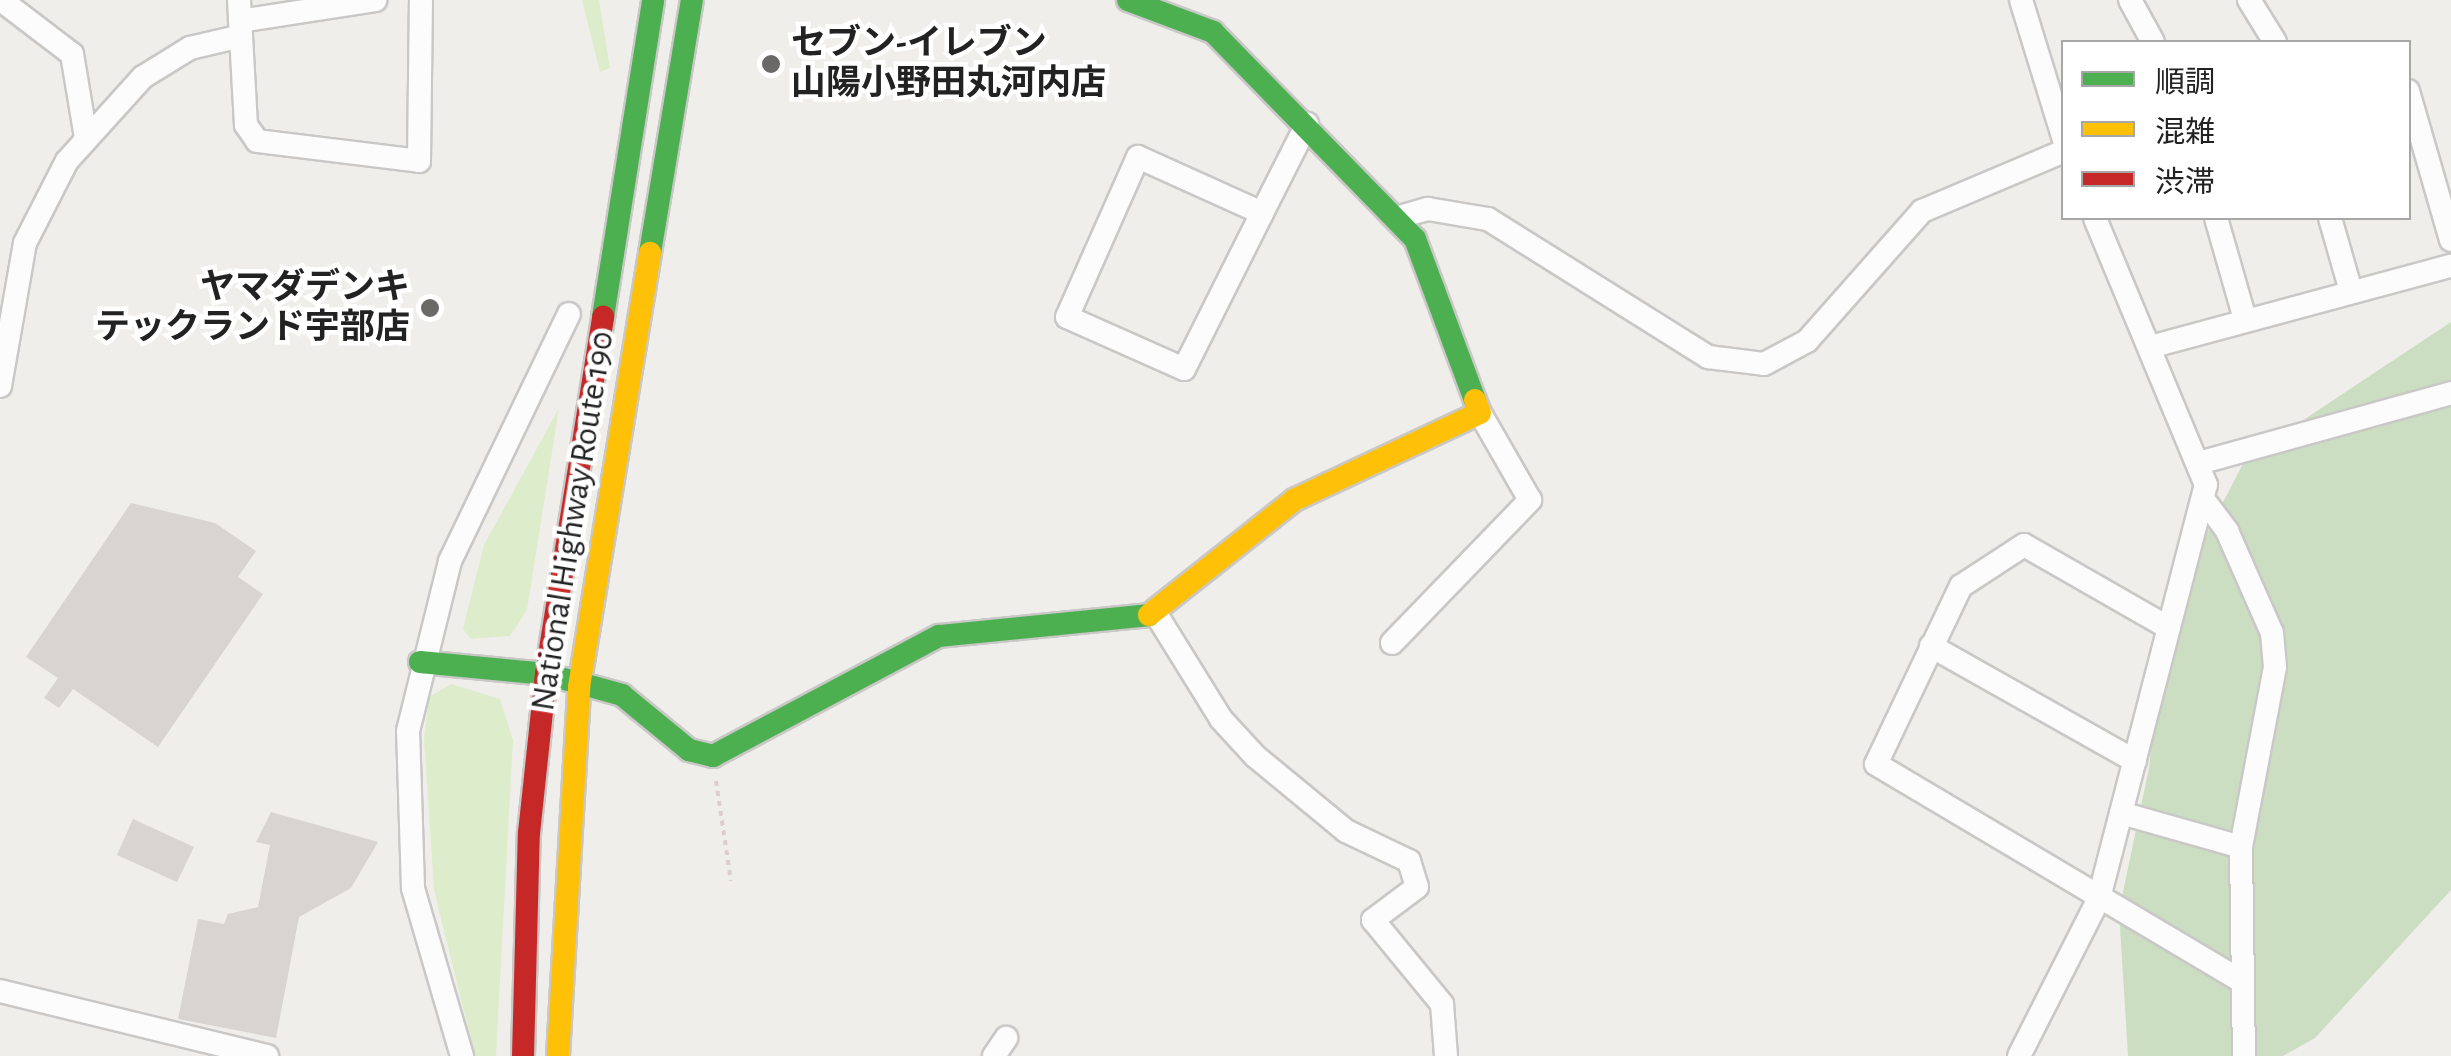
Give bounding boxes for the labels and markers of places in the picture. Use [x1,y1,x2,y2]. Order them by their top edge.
place label: セブン-イレブン 山陽小野田丸河内店 [791,23,1106,105]
marker: セブン-イレブン 山陽小野田丸河内店 [760,53,782,75]
place label: ヤマダデンキ テックランド宇部店 [95,267,410,349]
marker: ヤマダデンキ テックランド宇部店 [419,297,441,319]

